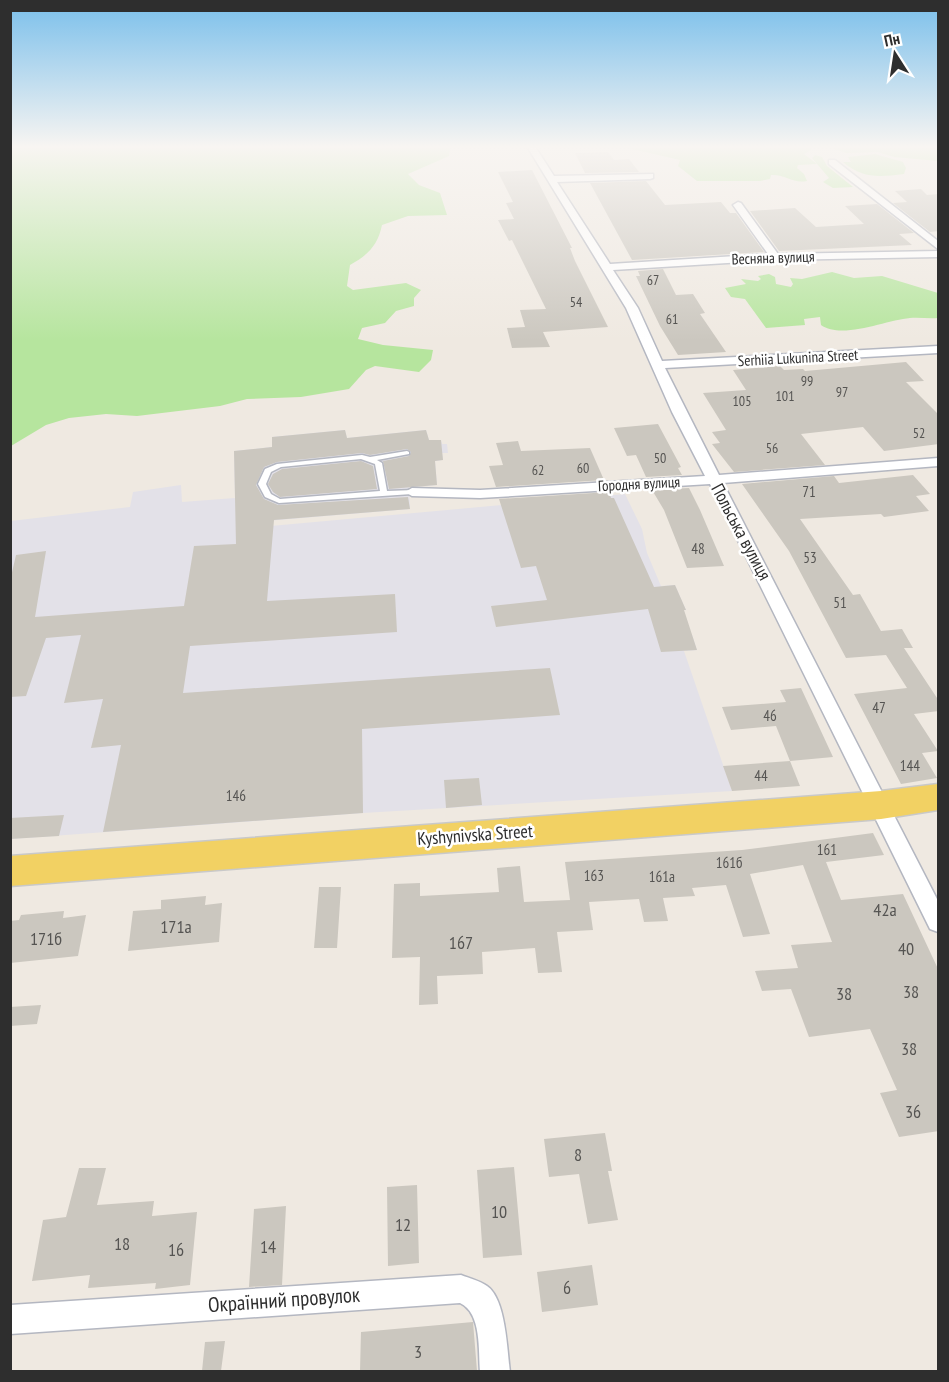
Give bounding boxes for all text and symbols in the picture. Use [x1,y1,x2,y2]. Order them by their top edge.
north arrow [865,24,925,84]
text: Пн [882,28,902,51]
street label: Весняна вулиця [731,247,815,268]
house number: 67 [647,271,659,289]
house number: 54 [570,293,583,311]
house number: 61 [666,310,678,328]
street label: Serhiia Lukunina Street [737,345,859,370]
house number: 99 [801,372,813,390]
house number: 97 [836,383,848,401]
house number: 101 [776,387,794,405]
house number: 105 [733,392,751,410]
house number: 52 [913,424,925,442]
house number: 56 [766,439,778,457]
house number: 50 [654,449,666,467]
house number: 60 [577,459,589,477]
house number: 62 [532,461,544,479]
street label: Городня вулиця [597,472,681,495]
street label: Польська вулиця [706,479,777,584]
house number: 71 [802,482,816,501]
house number: 48 [691,539,705,558]
house number: 53 [803,548,817,567]
house number: 51 [833,593,847,612]
house number: 47 [872,698,886,717]
house number: 46 [763,706,777,725]
house number: 144 [900,756,920,775]
house number: 44 [754,766,768,785]
house number: 146 [226,786,246,805]
street label: Kyshynivska Street [416,819,534,850]
house number: 161 [817,840,837,859]
house number: 161б [716,853,742,872]
house number: 163 [584,866,604,885]
house number: 161а [649,867,675,886]
house number: 42а [873,898,897,921]
house number: 171а [160,915,192,938]
house number: 171б [30,927,62,950]
house number: 167 [449,931,473,954]
house number: 40 [898,937,914,960]
house number: 38 [903,980,919,1003]
house number: 38 [836,982,852,1005]
house number: 38 [901,1037,917,1060]
house number: 36 [905,1100,921,1123]
house number: 8 [574,1143,582,1166]
house number: 10 [491,1200,507,1223]
house number: 12 [395,1213,411,1236]
house number: 18 [114,1232,130,1255]
house number: 14 [260,1235,276,1258]
house number: 16 [168,1238,184,1261]
house number: 6 [563,1276,571,1299]
street label: Окраїнний провулок [207,1281,361,1318]
house number: 3 [414,1340,422,1363]

